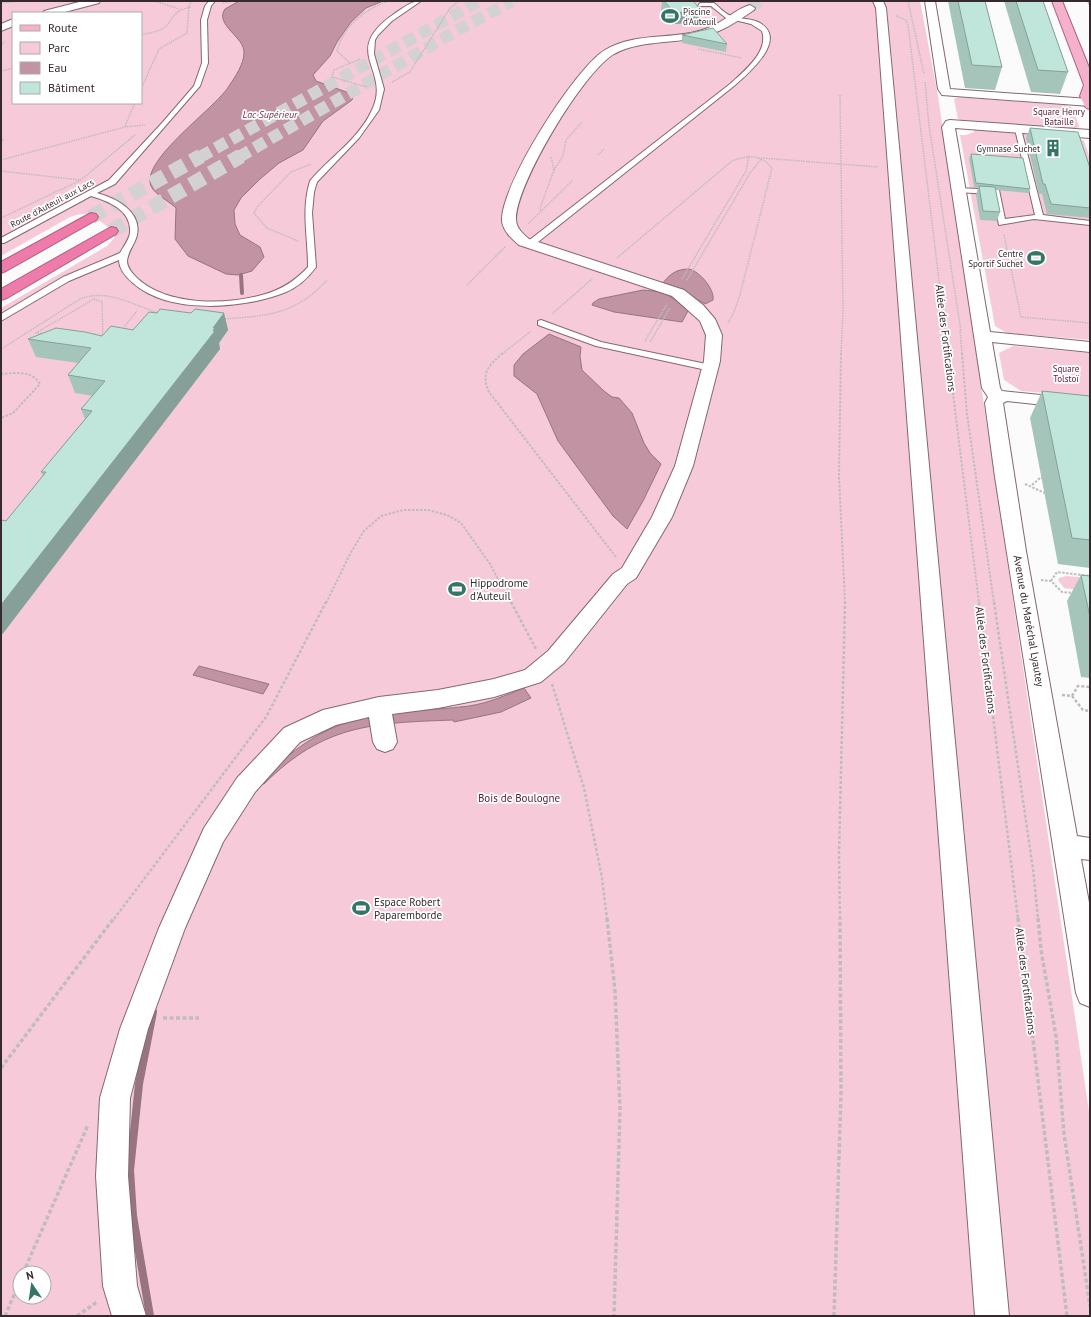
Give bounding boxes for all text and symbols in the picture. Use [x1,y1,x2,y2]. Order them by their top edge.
sports icon: Piscine d'Auteuil [660,6,680,26]
place label: Piscine d'Auteuil [683,6,717,27]
legend [12,12,142,104]
text: Route [48,20,78,35]
text: Parc [48,40,70,55]
text: Eau [48,60,67,75]
text: Bâtiment [48,80,95,95]
park label: Square Henry Bataille [1033,106,1086,127]
water label: Lac Supérieur [243,108,298,121]
building icon: Gymnase Suchet [1043,138,1063,158]
place label: Gymnase Suchet [977,143,1040,154]
street label: Route d'Auteuil aux Lacs [8,176,96,230]
place label: Centre Sportif Suchet [968,248,1023,269]
sports icon: Centre Sportif Suchet [1026,248,1046,268]
street label: Allée des Fortifications [932,284,960,393]
park label: Square Tolstoï [1053,363,1080,384]
street label: Avenue du Maréchal Lyautey [1011,554,1048,689]
place label: Hippodrome d'Auteuil [470,576,529,603]
sports icon: Hippodrome d'Auteuil [447,579,467,599]
street label: Allée des Fortifications [972,606,1000,715]
park label: Bois de Boulogne [478,791,560,805]
place label: Espace Robert Paparemborde [374,895,442,922]
sports icon: Espace Robert Paparemborde [351,898,371,918]
street label: Allée des Fortifications [1012,927,1040,1036]
north arrow [12,1265,52,1305]
text: N [25,1268,35,1283]

